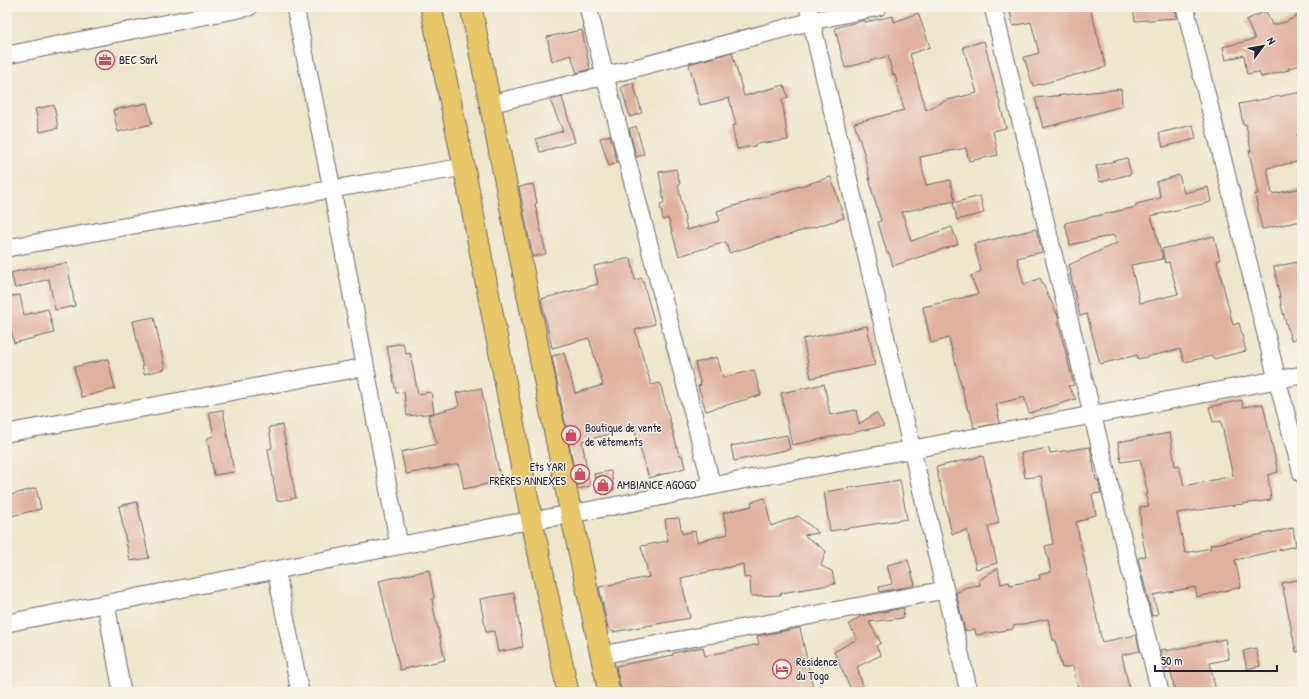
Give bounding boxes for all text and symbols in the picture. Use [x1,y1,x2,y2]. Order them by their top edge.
north arrow [1243,26,1283,66]
text: N [1264,35,1279,47]
office icon: BEC Sarl [94,49,116,71]
place label: BEC Sarl [119,51,159,68]
place label: Boutique de vente de vêtements [585,419,662,450]
shop icon: Boutique de vente de vêtements [560,424,582,446]
place label: Ets YARI FRÈRES ANNEXES [489,458,566,489]
shop icon: Ets YARI FRÈRES ANNEXES [569,463,591,485]
shop icon: AMBIANCE AGOGO [592,474,614,496]
place label: AMBIANCE AGOGO [617,476,697,493]
scale bar [1155,647,1277,673]
text: 50 m [1161,652,1182,669]
place label: Résidence du Togo [796,653,838,684]
hotel icon: Résidence du Togo [771,658,793,680]

